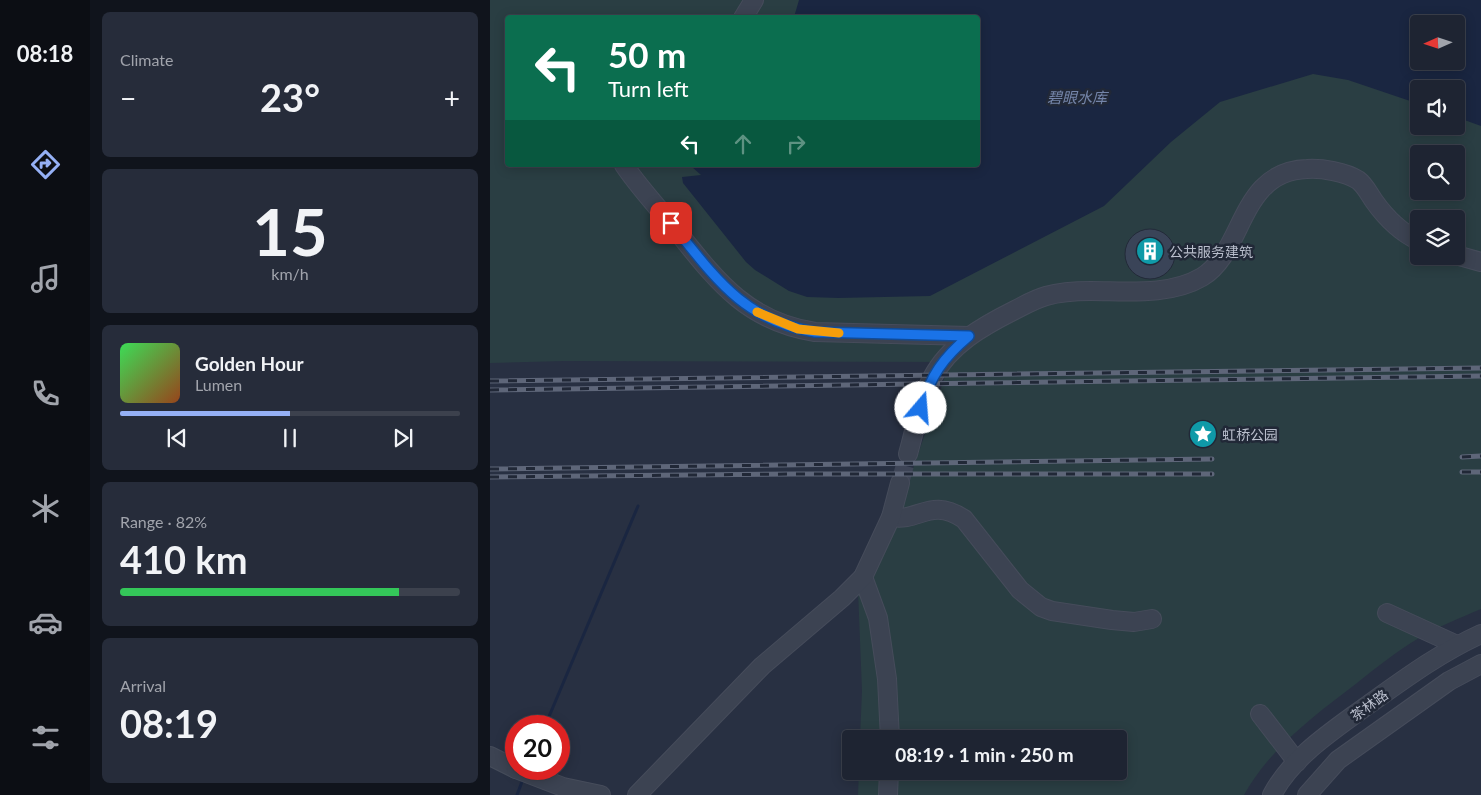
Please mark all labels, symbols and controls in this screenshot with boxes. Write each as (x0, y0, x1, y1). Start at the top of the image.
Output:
north arrow (1410, 15, 1465, 70)
map controls (1410, 15, 1465, 265)
text: 50 m (608, 33, 686, 75)
icon: left (525, 35, 590, 100)
text: 08:18 (17, 40, 73, 67)
text: Climate (120, 50, 173, 69)
text: 23° (260, 74, 320, 120)
text: Turn left (608, 75, 689, 102)
button: sound (1410, 80, 1465, 135)
text: − (120, 81, 136, 115)
text: + (444, 81, 460, 115)
water label: 碧眼水库 (1047, 88, 1110, 106)
icon: left (676, 130, 704, 158)
icon: ahead (729, 130, 757, 158)
icon: right (782, 130, 810, 158)
button: search (1410, 145, 1465, 200)
icon: directions (28, 147, 63, 182)
text: 15 (252, 192, 328, 270)
pin (650, 202, 692, 244)
icon: arrive (657, 209, 685, 237)
button: layers (1410, 210, 1465, 265)
building icon: 公共服务建筑 (1135, 236, 1165, 266)
place label: 公共服务建筑 (1169, 243, 1253, 260)
icon: music (28, 261, 63, 296)
text: km/h (271, 264, 309, 283)
text: Golden Hour (195, 352, 304, 375)
text: Lumen (195, 375, 242, 394)
icon: phone (28, 376, 63, 411)
position arrow (894, 381, 946, 433)
place icon: 虹桥公园 (1188, 419, 1218, 449)
icon: previous (163, 424, 191, 452)
icon: pause (276, 424, 304, 452)
icon: next (389, 424, 417, 452)
place label: 虹桥公园 (1222, 426, 1278, 443)
icon: climate (28, 491, 63, 526)
text: Range · 82% (120, 512, 207, 531)
text: 410 km (120, 536, 248, 582)
icon: car (28, 605, 63, 640)
text: Arrival (120, 676, 166, 695)
street label: 茶林路 (1347, 686, 1391, 724)
text: 08:19 (120, 700, 218, 746)
speed limit sign: 20 (505, 715, 570, 780)
icon: filters (28, 720, 63, 755)
text: 08:19 · 1 min · 250 m (895, 743, 1074, 766)

